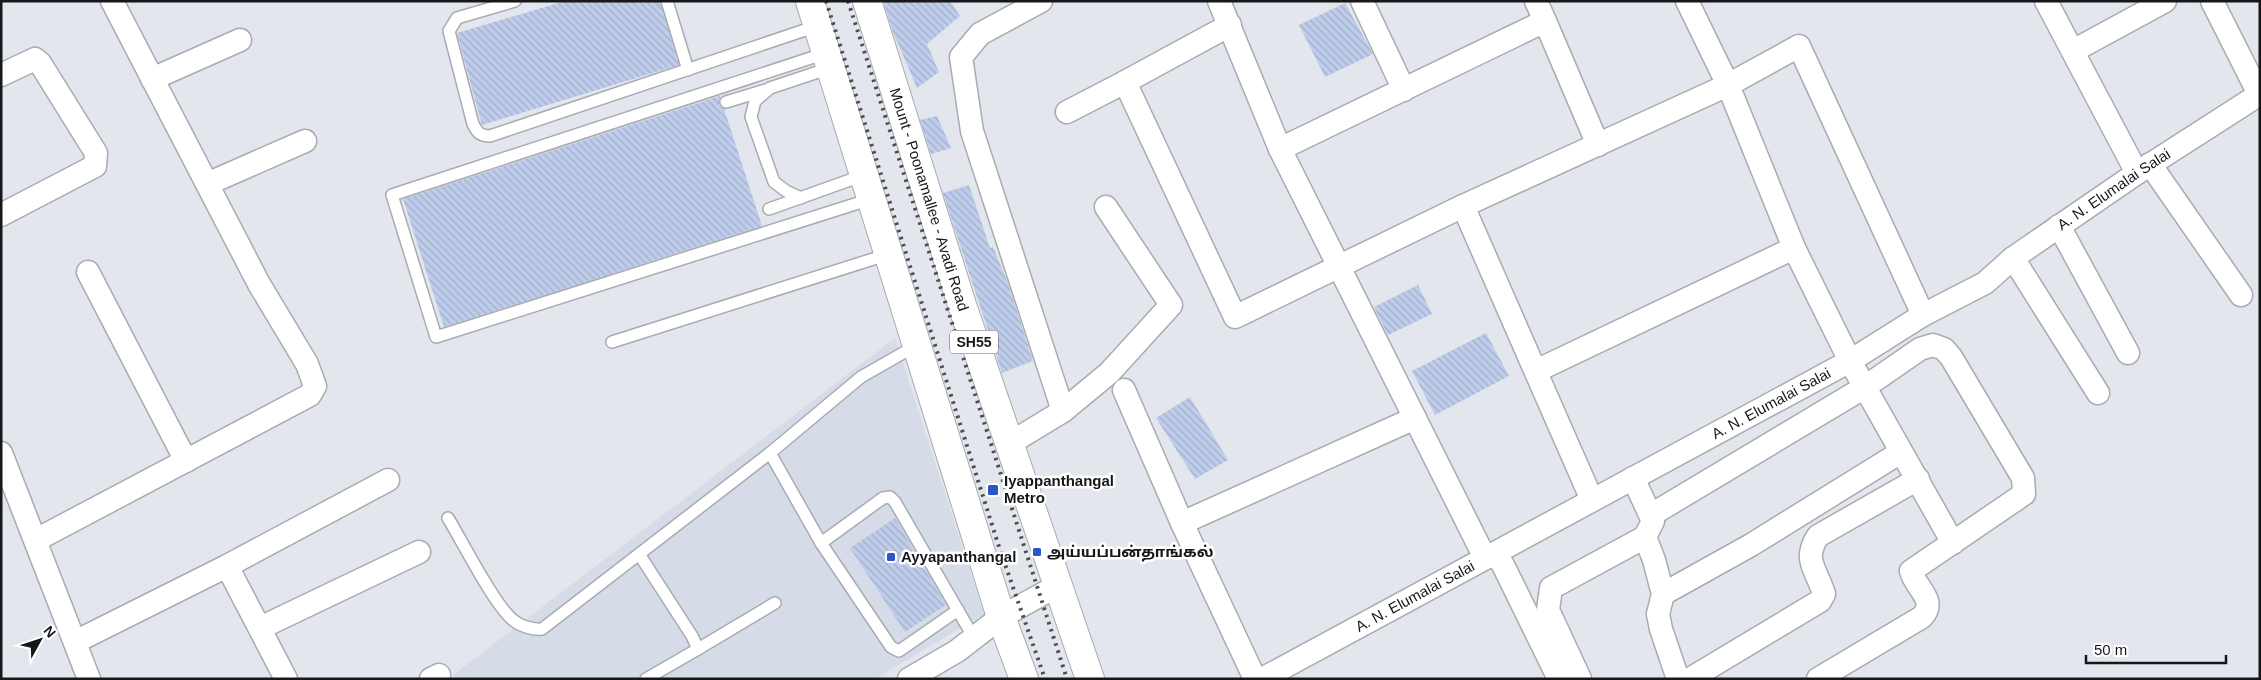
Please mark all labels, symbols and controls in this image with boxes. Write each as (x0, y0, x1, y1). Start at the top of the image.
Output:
street label: Mount - Poonamallee - Avadi Road (887, 86, 972, 313)
street label: A. N. Elumalai Salai (2054, 145, 2173, 233)
road number: SH55 (950, 331, 998, 354)
street label: A. N. Elumalai Salai (1709, 364, 1833, 442)
place label: Iyappanthangal Metro (1004, 472, 1114, 506)
marker: Iyappanthangal Metro (986, 483, 1000, 497)
place label: அய்யப்பன்தாங்கல் (1047, 543, 1213, 562)
marker: அய்யப்பன்தாங்கல் (1031, 546, 1043, 558)
place label: Ayyapanthangal (901, 548, 1016, 565)
marker: Ayyapanthangal (885, 551, 897, 563)
street label: A. N. Elumalai Salai (1352, 557, 1477, 635)
north arrow (15, 615, 65, 665)
text: N (41, 623, 59, 641)
scale bar (2086, 632, 2226, 664)
text: 50 m (2094, 641, 2127, 658)

